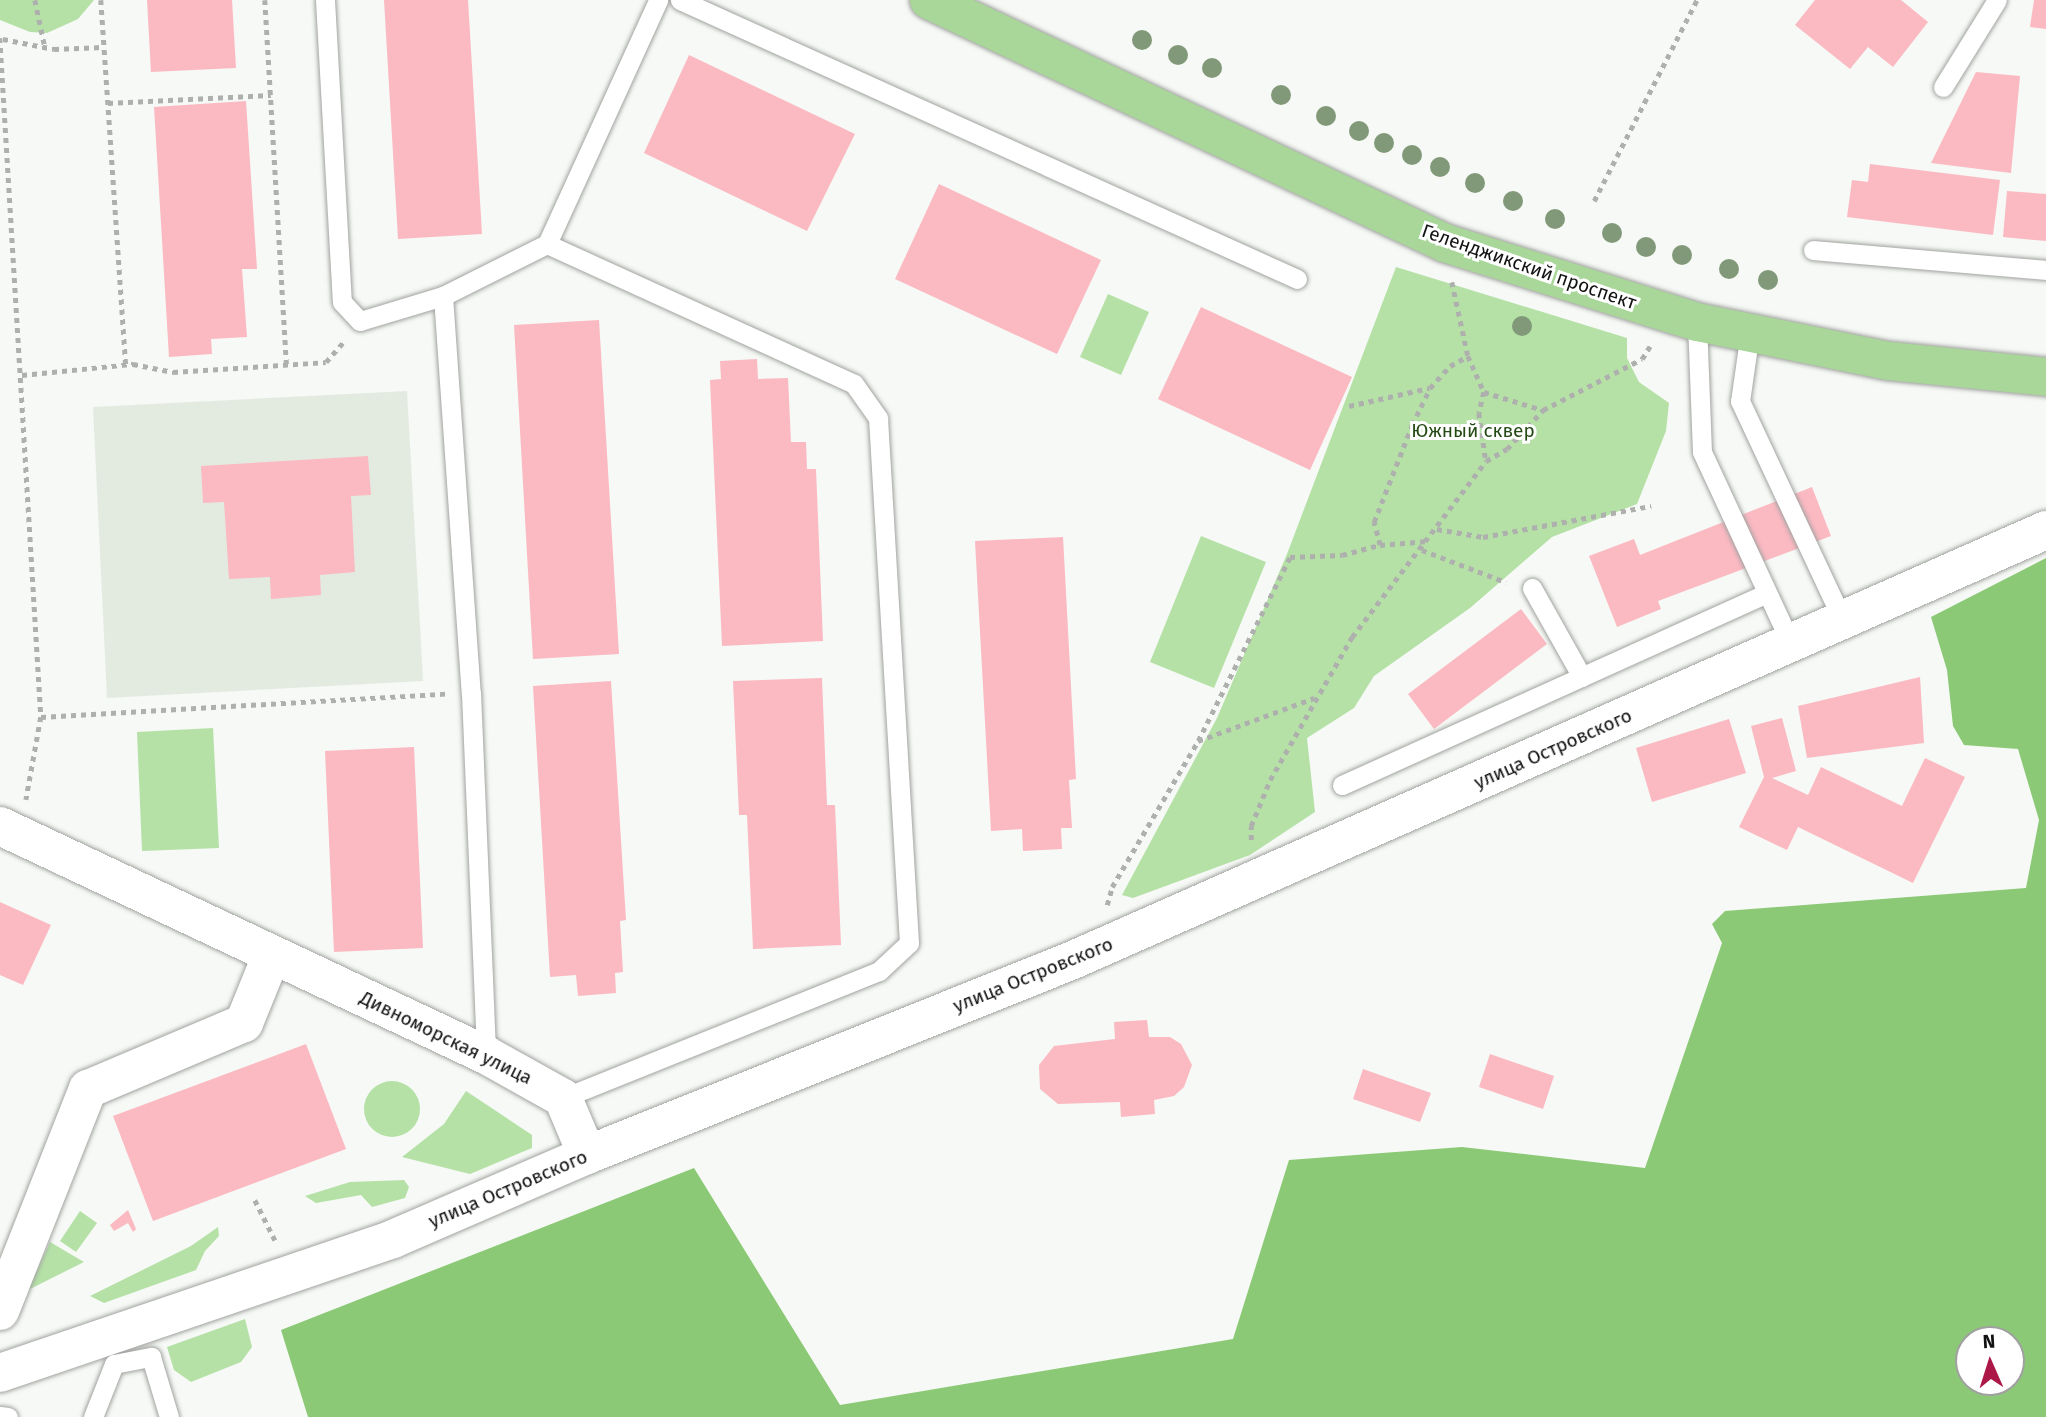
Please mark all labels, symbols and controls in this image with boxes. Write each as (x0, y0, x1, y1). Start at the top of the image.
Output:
street label: Геленджикский проспект (1419, 220, 1639, 314)
park label: Южный сквер (1411, 420, 1535, 442)
street label: улица Островского (1471, 704, 1635, 794)
street label: улица Островского (950, 933, 1116, 1017)
street label: Дивноморская улица (356, 986, 536, 1090)
street label: улица Островского (425, 1145, 591, 1233)
north arrow (1955, 1326, 2025, 1396)
text: N (1982, 1330, 1996, 1353)

